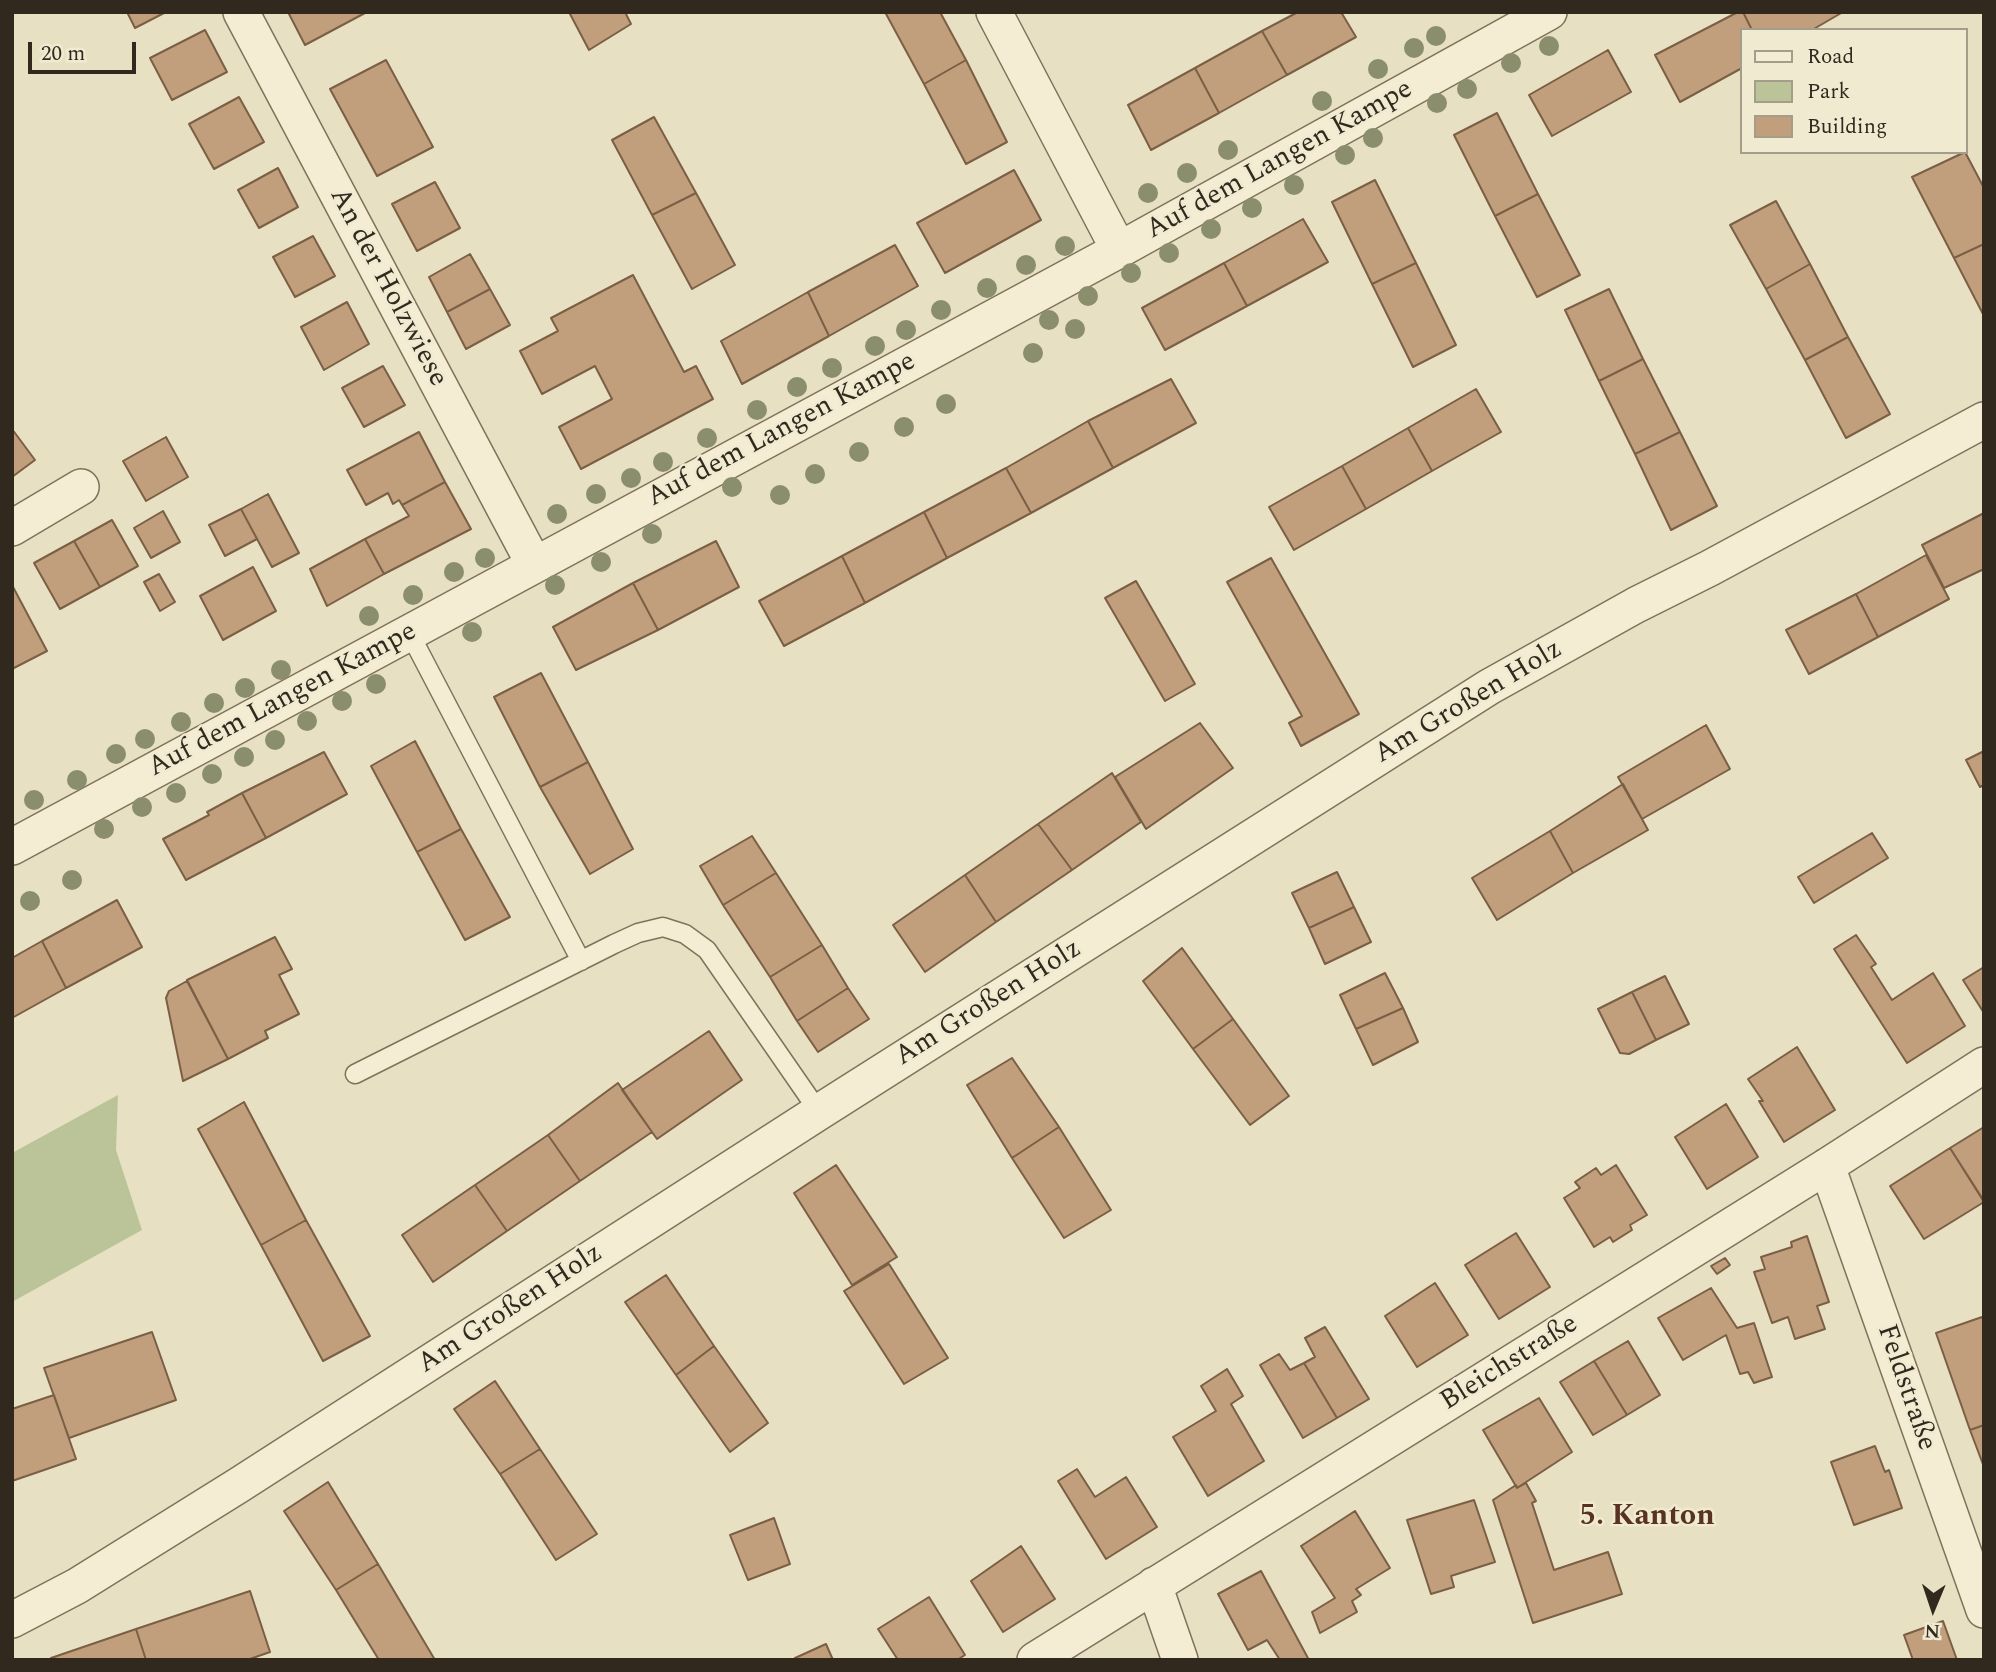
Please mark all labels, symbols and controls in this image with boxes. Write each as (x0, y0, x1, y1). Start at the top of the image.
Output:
scale bar (32, 28, 140, 72)
legend (1741, 28, 1968, 154)
text: 20 m (41, 38, 85, 70)
text: Road (1807, 41, 1854, 73)
street label: Auf dem Langen Kampe (1141, 74, 1419, 248)
text: Park (1807, 76, 1850, 108)
text: Building (1807, 111, 1887, 143)
street label: An der Holzwiese (320, 183, 454, 393)
street label: Auf dem Langen Kampe (642, 346, 922, 516)
street label: Auf dem Langen Kampe (143, 616, 423, 786)
street label: Am Großen Holz (1369, 634, 1569, 772)
street label: Am Großen Holz (890, 933, 1088, 1075)
street label: Am Großen Holz (412, 1238, 610, 1382)
street label: Bleichstraße (1435, 1308, 1585, 1420)
street label: Feldstraße (1868, 1320, 1942, 1456)
district label: 5. Kanton (1579, 1500, 1715, 1536)
north arrow (1898, 1574, 1968, 1644)
text: N (1924, 1616, 1941, 1645)

